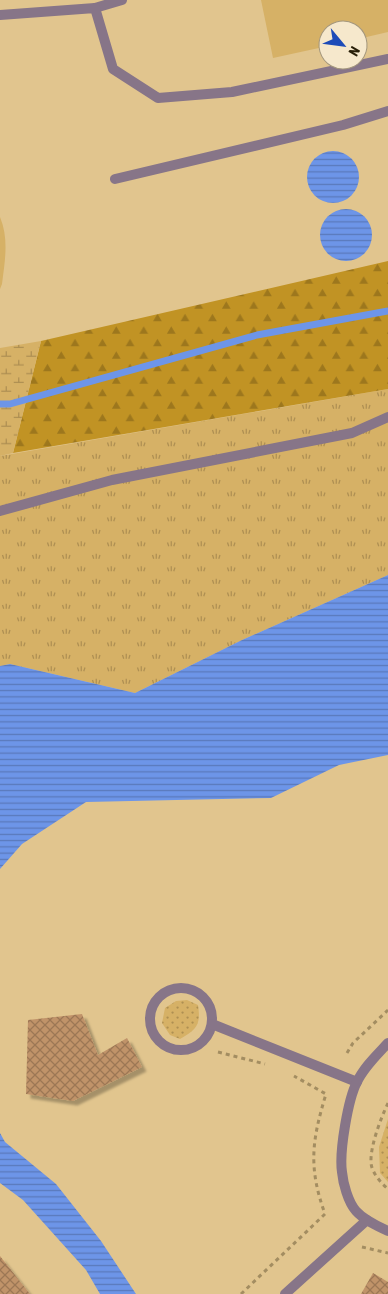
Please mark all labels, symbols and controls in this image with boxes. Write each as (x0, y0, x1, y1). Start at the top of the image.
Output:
north arrow (318, 20, 368, 70)
text: N (345, 44, 363, 59)

